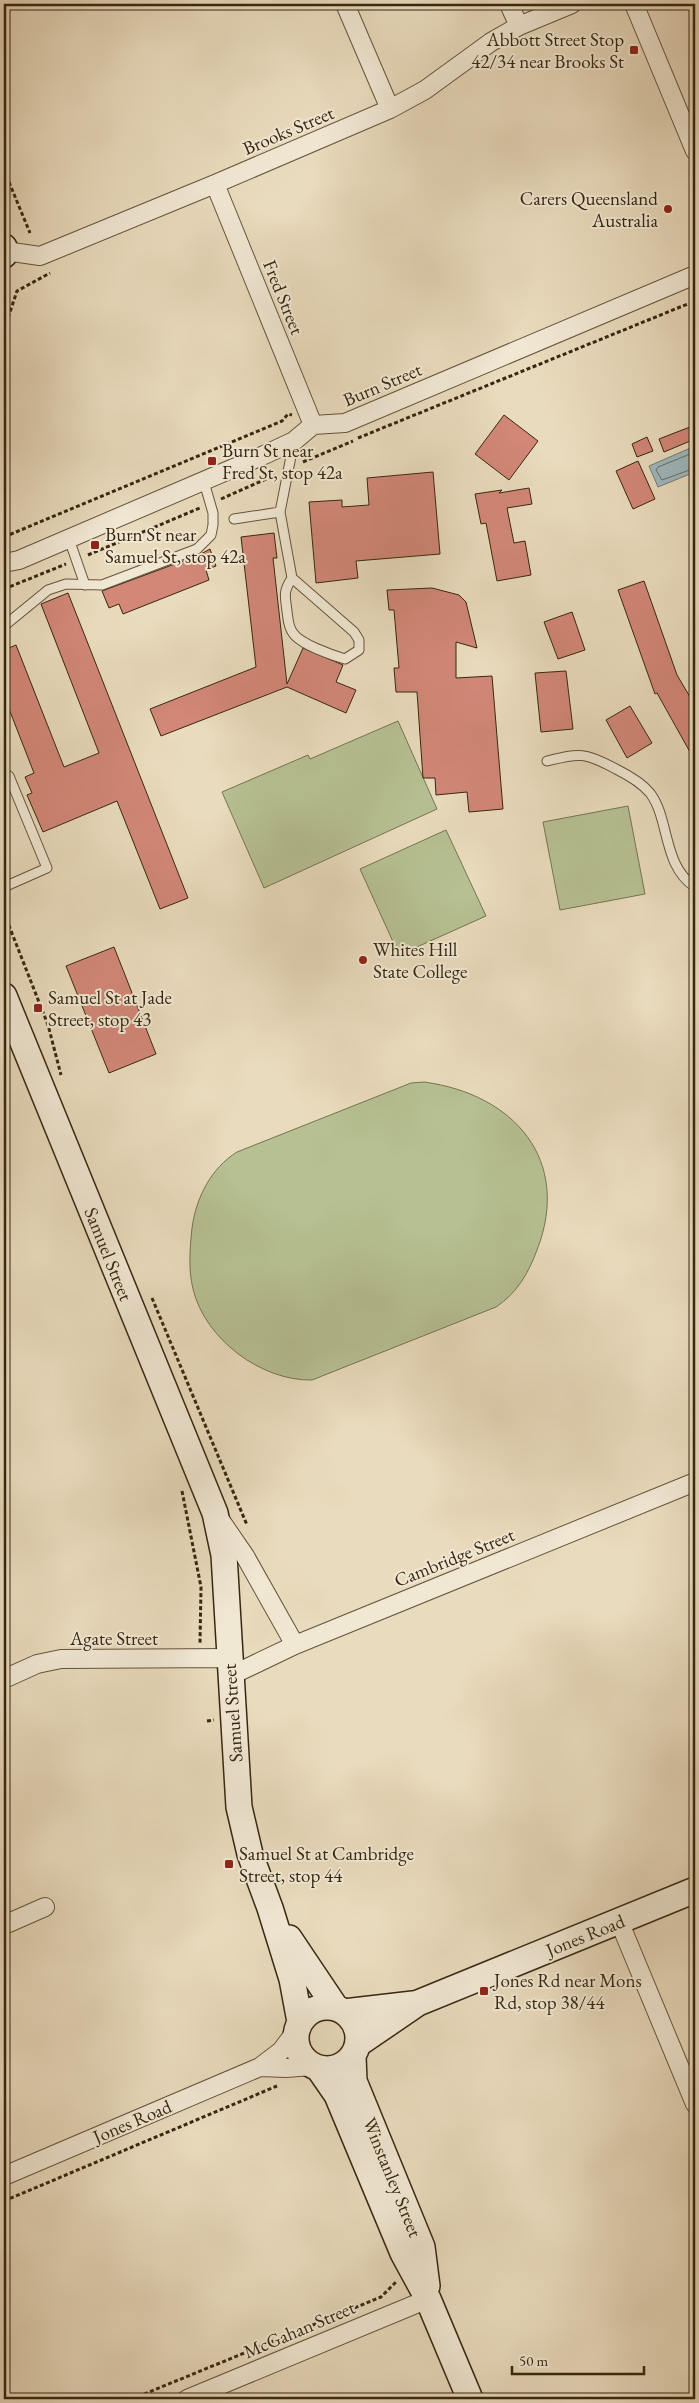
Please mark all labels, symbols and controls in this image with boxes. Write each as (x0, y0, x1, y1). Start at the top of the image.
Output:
place label: Abbott Street Stop 42/34 near Brooks St (471, 27, 624, 74)
marker: Abbott Street Stop 42/34 near Brooks St (628, 44, 640, 56)
street label: Brooks Street (239, 100, 338, 161)
place label: Carers Queensland Australia (520, 186, 658, 233)
marker: Carers Queensland Australia (662, 203, 674, 215)
street label: Fred Street (257, 256, 310, 338)
street label: Burn Street (339, 357, 425, 412)
place label: Burn St near Fred St, stop 42a (222, 438, 343, 485)
marker: Burn St near Fred St, stop 42a (206, 455, 218, 467)
place label: Burn St near Samuel St, stop 42a (105, 522, 246, 569)
marker: Burn St near Samuel St, stop 42a (89, 539, 101, 551)
place label: Whites Hill State College (373, 937, 467, 984)
marker: Whites Hill State College (357, 954, 369, 966)
place label: Samuel St at Jade Street, stop 43 (48, 985, 172, 1032)
marker: Samuel St at Jade Street, stop 43 (32, 1002, 44, 1014)
street label: Samuel Street (78, 1204, 139, 1305)
street label: Cambridge Street (390, 1522, 518, 1593)
street label: Agate Street (69, 1626, 158, 1651)
street label: Samuel Street (217, 1663, 248, 1763)
place label: Samuel St at Cambridge Street, stop 44 (239, 1841, 414, 1888)
marker: Samuel St at Cambridge Street, stop 44 (223, 1858, 235, 1870)
street label: Jones Road (540, 1908, 629, 1963)
place label: Jones Rd near Mons Rd, stop 38/44 (492, 1968, 642, 2015)
marker: Jones Rd near Mons Rd, stop 38/44 (478, 1985, 490, 1997)
street label: Jones Road (87, 2094, 176, 2150)
street label: Winstanley Street (357, 2114, 428, 2241)
street label: McGahan Street (240, 2295, 359, 2364)
scale bar (512, 2343, 644, 2375)
text: 50 m (519, 2351, 548, 2370)

